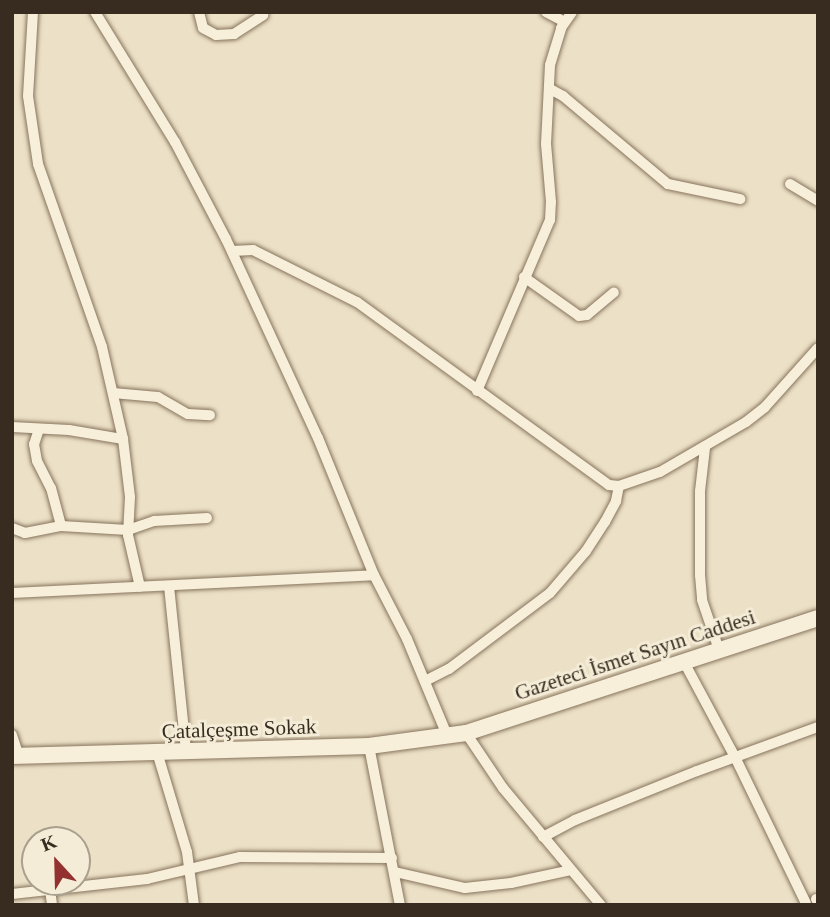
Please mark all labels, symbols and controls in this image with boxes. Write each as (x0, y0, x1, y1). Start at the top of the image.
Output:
street label: Gazeteci İsmet Sayın Caddesi (512, 604, 758, 706)
street label: Çatalçeşme Sokak (161, 714, 317, 744)
north arrow (21, 826, 91, 896)
text: K (38, 830, 59, 855)

